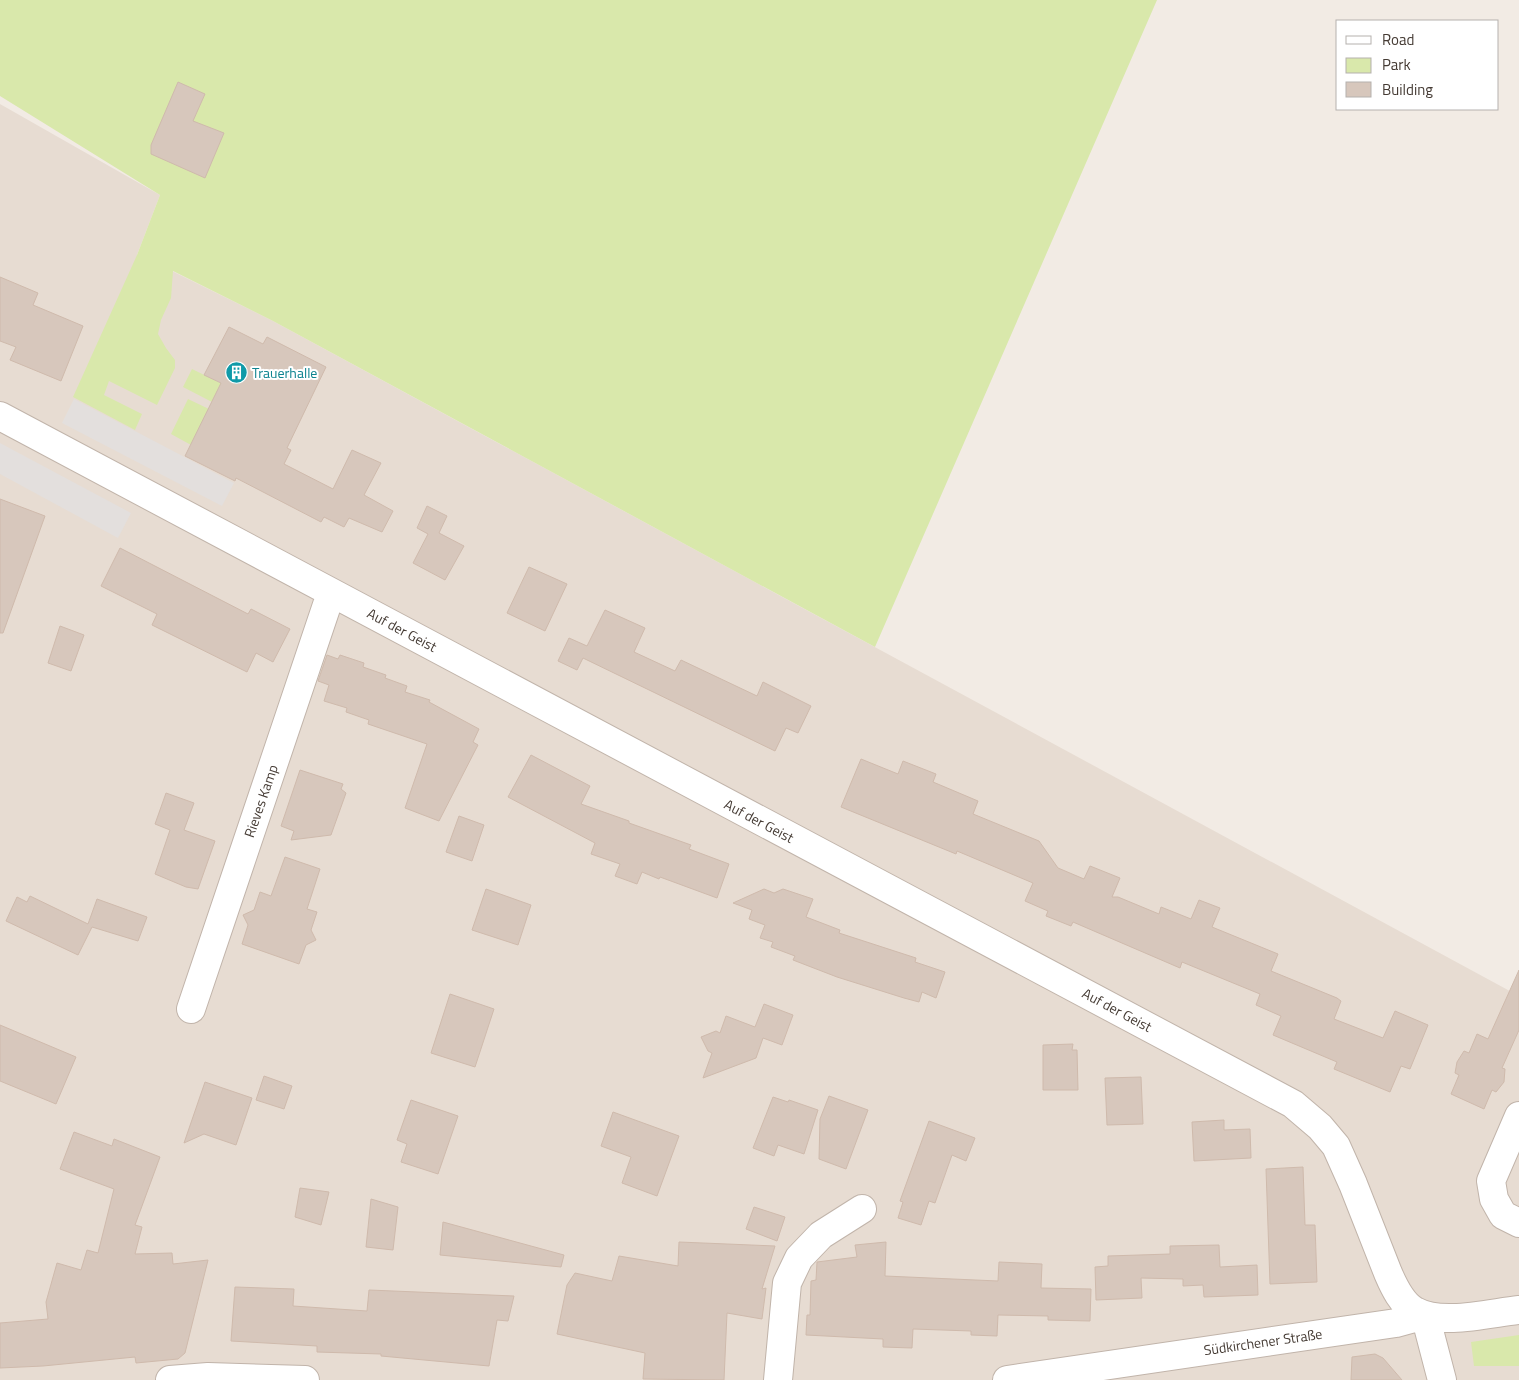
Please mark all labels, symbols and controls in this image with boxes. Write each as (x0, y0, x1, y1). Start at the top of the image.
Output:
legend (1336, 20, 1499, 110)
text: Road (1382, 28, 1414, 51)
text: Park (1382, 53, 1411, 76)
text: Building (1382, 78, 1433, 101)
building icon: Trauerhalle (224, 361, 248, 385)
place label: Trauerhalle (252, 362, 317, 383)
street label: Auf der Geist (364, 602, 441, 657)
street label: Rieves Kamp (238, 761, 283, 840)
street label: Auf der Geist (721, 793, 798, 848)
street label: Auf der Geist (1079, 982, 1156, 1037)
street label: Südkirchener Straße (1202, 1323, 1324, 1360)

